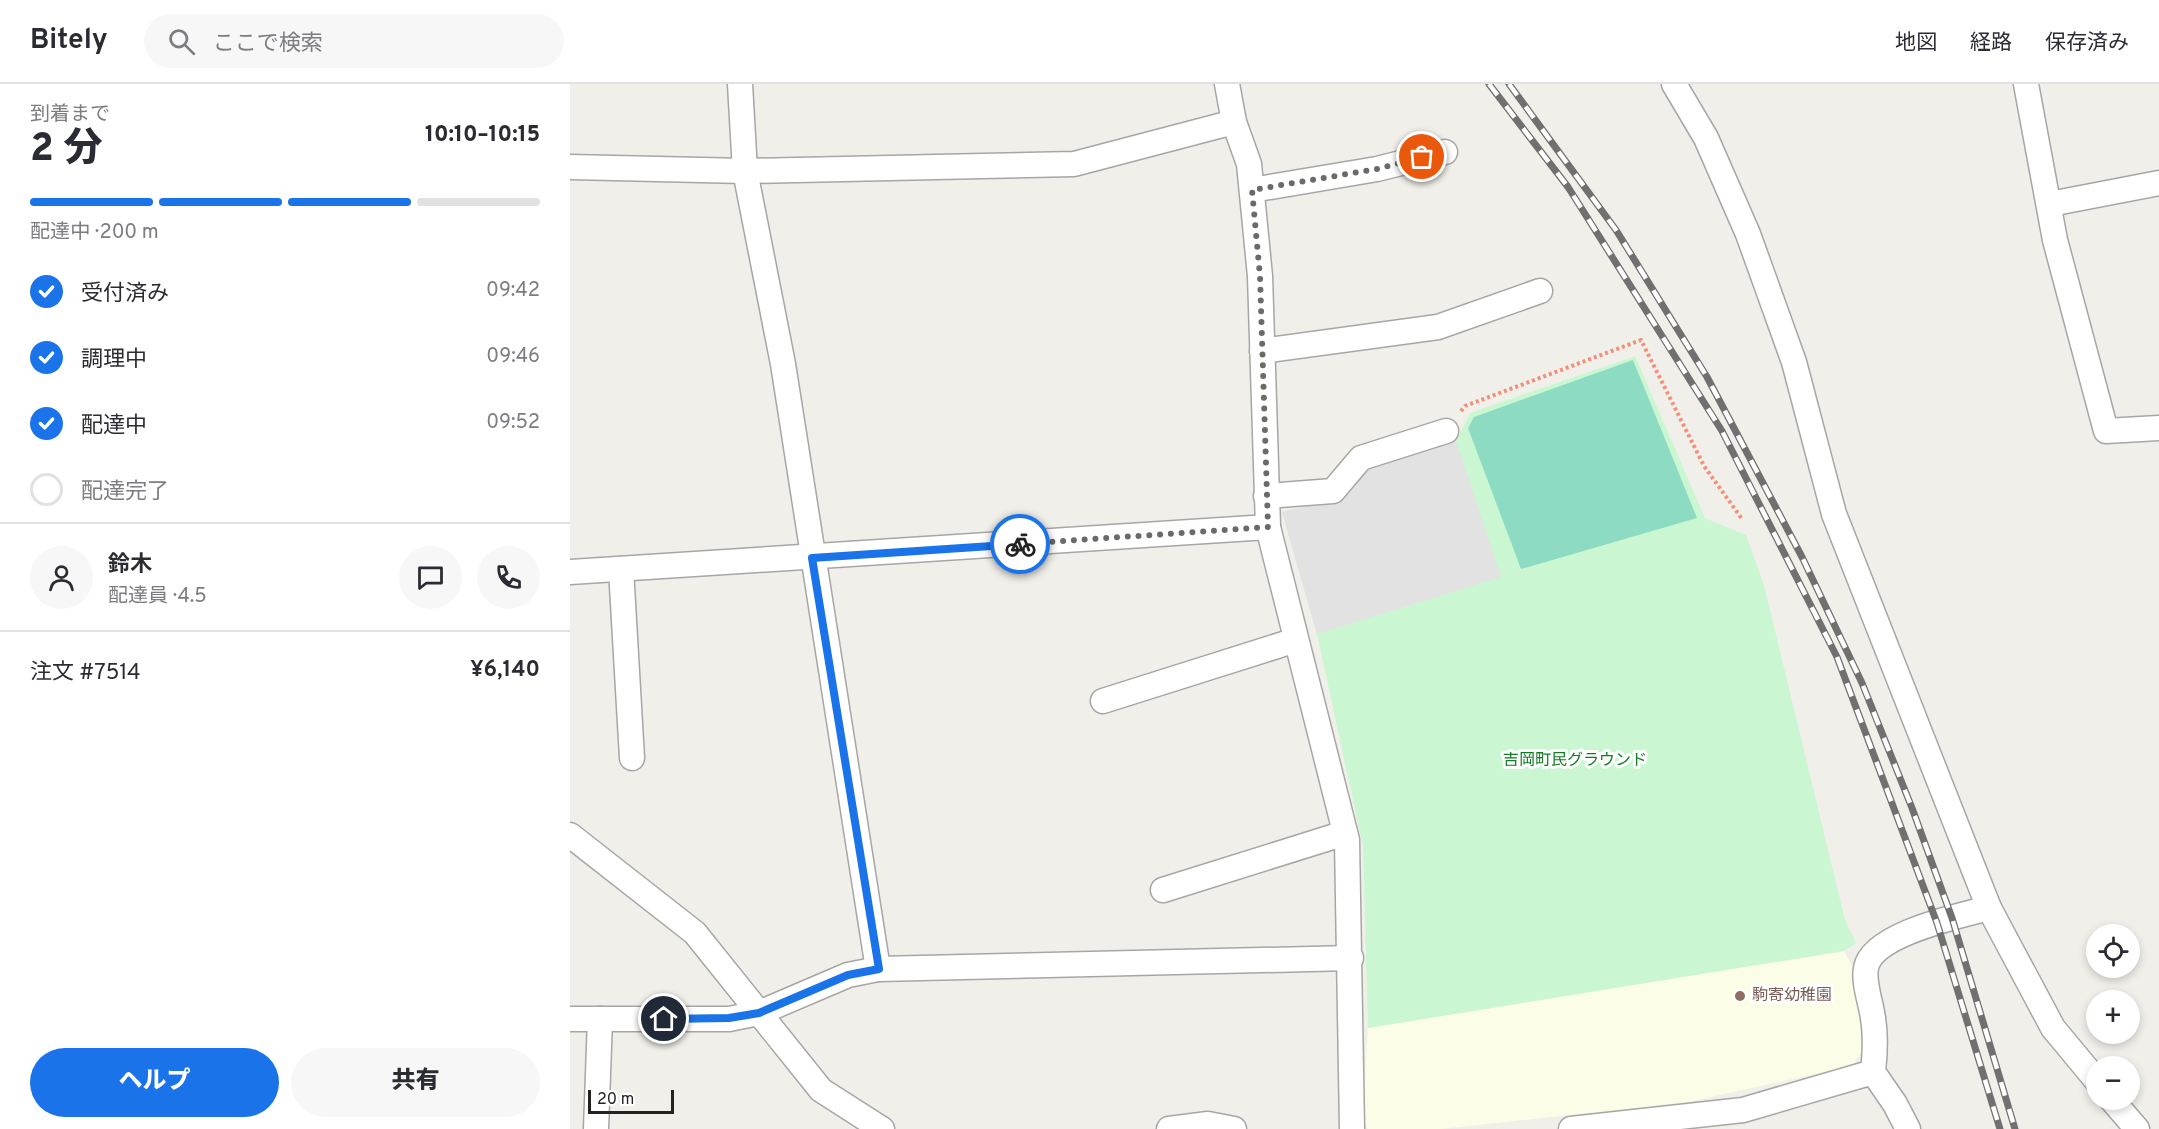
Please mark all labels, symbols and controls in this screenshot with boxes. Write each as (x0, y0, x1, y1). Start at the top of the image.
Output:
search box (144, 14, 564, 68)
text: Bitely (30, 23, 108, 59)
icon: search (165, 25, 198, 58)
text: 地図 (1895, 30, 1937, 57)
text: 経路 (1970, 30, 2012, 57)
text: 保存済み (2045, 30, 2129, 57)
text: ここで検索 (213, 31, 323, 58)
text: 到着まで (30, 102, 110, 128)
text: 10:10–10:15 (425, 122, 540, 149)
text: 2 分 (30, 126, 103, 175)
pin (1396, 131, 1447, 182)
icon: bag (1405, 140, 1438, 173)
text: 配達中 · 200 m (30, 220, 159, 246)
icon: check (30, 275, 63, 308)
text: 09:42 (486, 278, 540, 304)
text: 受付済み (81, 281, 169, 308)
icon: check (30, 341, 63, 374)
text: 09:46 (486, 344, 540, 370)
text: 調理中 (81, 347, 147, 374)
icon: check (30, 407, 63, 440)
text: 09:52 (486, 410, 540, 436)
text: 配達中 (81, 413, 147, 440)
text: 配達完了 (81, 479, 169, 506)
courier (990, 514, 1050, 574)
icon: bike (1004, 528, 1037, 561)
button: person (30, 546, 93, 609)
button: chat (399, 546, 462, 609)
button: phone (477, 546, 540, 609)
text: 鈴木 (108, 552, 152, 579)
text: 配達員 · 4.5 (108, 584, 207, 610)
text: ¥6,140 (470, 657, 540, 684)
text: 注文 #7514 (30, 660, 141, 687)
park label: 吉岡町民グラウンド (1503, 751, 1647, 771)
map controls (2086, 924, 2140, 1110)
button: locate (2086, 924, 2140, 978)
place label: 駒寄幼稚園 (1752, 986, 1832, 1006)
marker: 駒寄幼稚園 (1733, 989, 1747, 1003)
button: + (2086, 990, 2140, 1044)
pin (638, 993, 689, 1044)
icon: home (647, 1002, 680, 1035)
button: ヘルプ (30, 1048, 279, 1117)
button: 共有 (291, 1048, 540, 1117)
button: − (2086, 1056, 2140, 1110)
scale bar (588, 1087, 674, 1114)
text: 20 m (597, 1090, 634, 1110)

